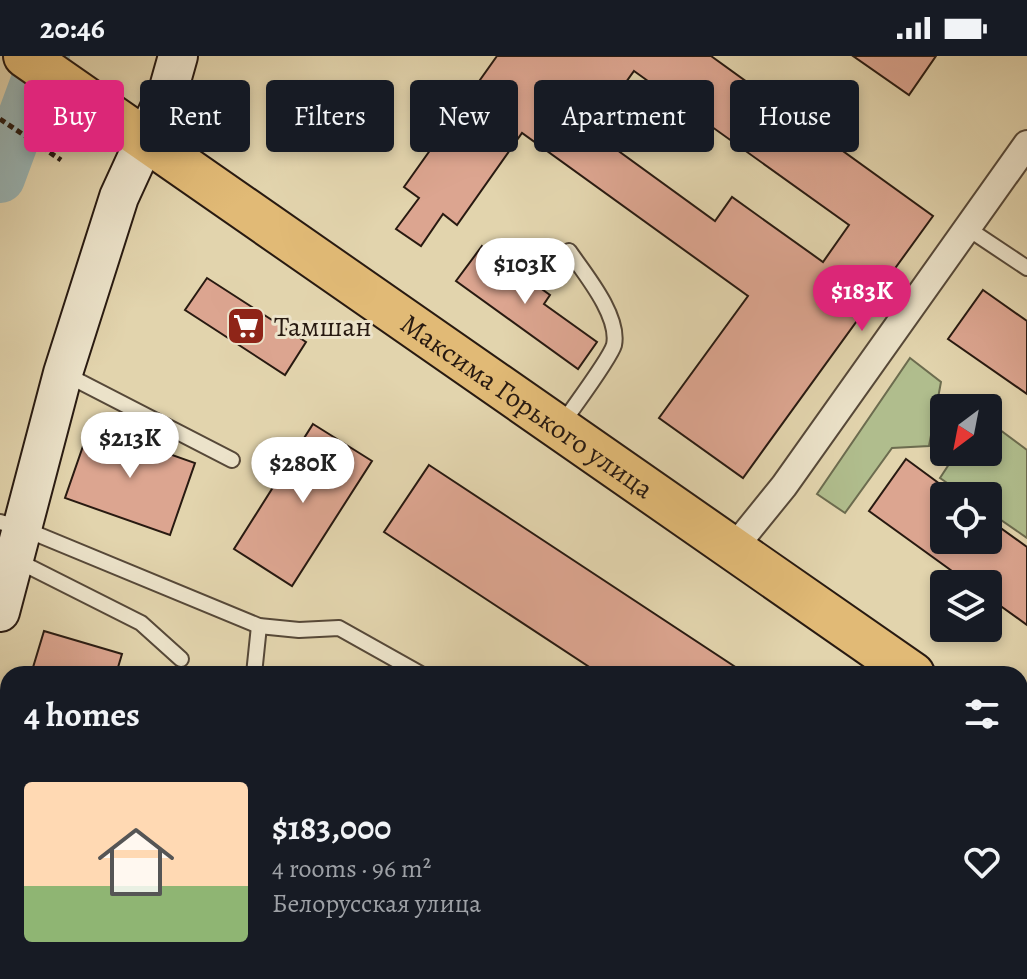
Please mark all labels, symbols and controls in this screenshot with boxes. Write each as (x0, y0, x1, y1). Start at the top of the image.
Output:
text: 20:46 (40, 8, 105, 48)
chip: Buy (24, 80, 124, 152)
chip: Rent (140, 80, 250, 152)
chip: Filters (266, 80, 394, 152)
chip: New (410, 80, 518, 152)
chip: Apartment (534, 80, 714, 152)
chip: House (730, 80, 859, 152)
pin: $103K (469, 238, 581, 306)
text: $103K (494, 246, 556, 281)
pin: $183K (806, 265, 918, 333)
text: $183K (831, 273, 893, 308)
supermarket icon: Тамшан (225, 305, 267, 347)
street label: Максима Горького улица (393, 305, 661, 508)
place label: Тамшан (274, 308, 372, 346)
north arrow (930, 394, 1002, 466)
map controls (930, 394, 1002, 642)
pin: $213K (74, 412, 186, 480)
text: $213K (99, 420, 161, 455)
pin: $280K (247, 437, 359, 505)
text: $280K (269, 445, 337, 480)
button: locate (930, 482, 1002, 554)
button: layers (930, 570, 1002, 642)
text: 4 homes (24, 691, 140, 738)
icon: filters (960, 692, 1004, 736)
text: $183,000 (272, 804, 391, 851)
icon: home (88, 814, 184, 910)
icon: heart (960, 840, 1004, 884)
text: 4 rooms · 96 m² (272, 851, 431, 886)
text: Белорусская улица (272, 886, 481, 921)

